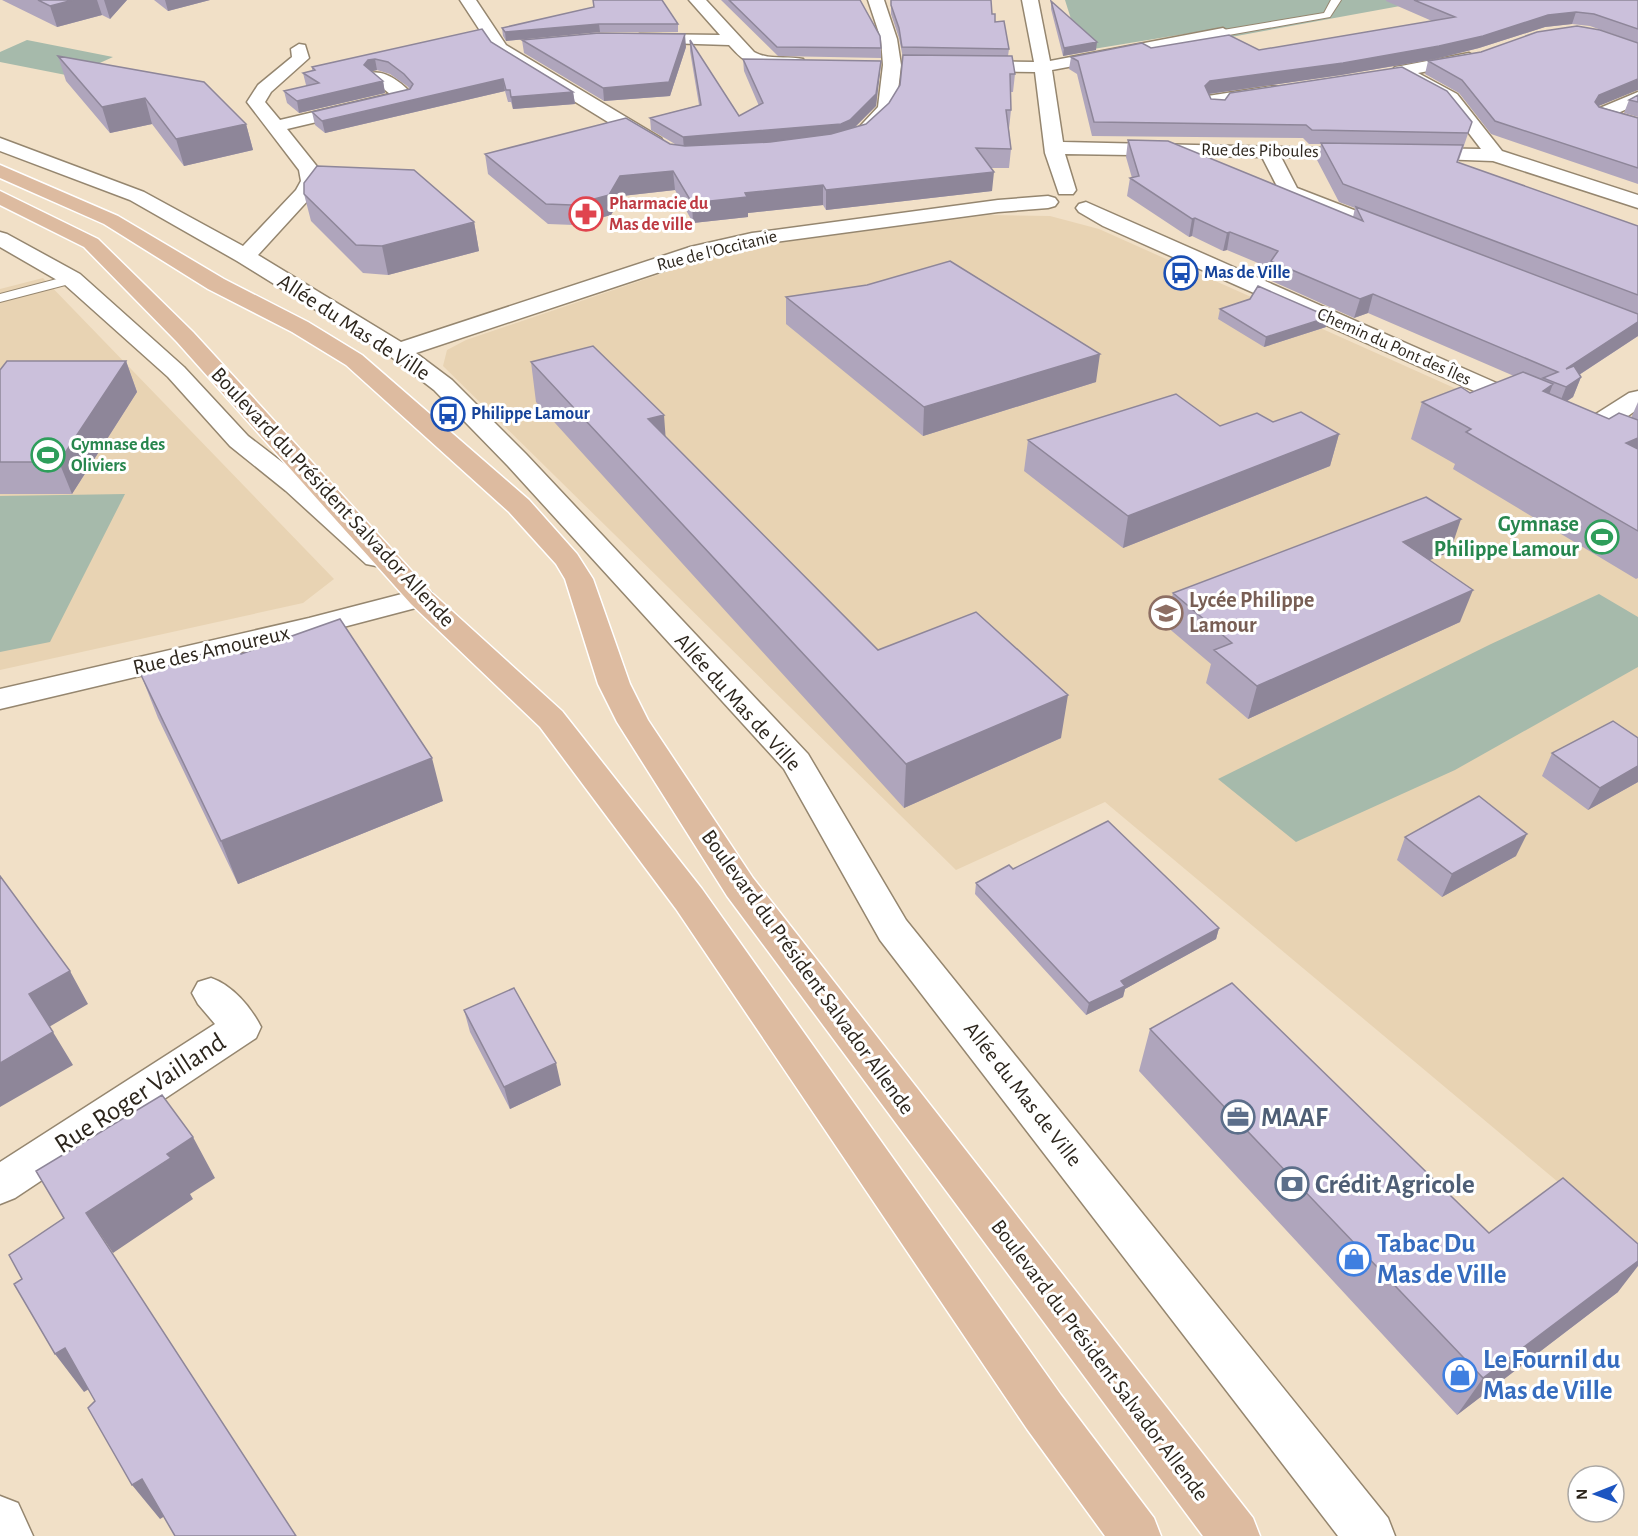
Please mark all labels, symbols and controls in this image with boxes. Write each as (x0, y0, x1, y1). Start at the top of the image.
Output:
street label: Rue des Piboules (1201, 141, 1319, 161)
place label: Pharmacie du Mas de ville (609, 195, 709, 234)
pharmacy icon: Pharmacie du Mas de ville (568, 196, 604, 232)
street label: Rue de l'Occitanie (655, 227, 779, 275)
bus stop icon: Mas de Ville (1163, 255, 1199, 291)
place label: Mas de Ville (1204, 264, 1290, 282)
street label: Allée du Mas de Ville (274, 270, 434, 384)
street label: Chemin du Pont des Îles (1314, 302, 1475, 389)
street label: Boulevard du Président Salvador Allende (207, 363, 459, 631)
bus stop icon: Philippe Lamour (430, 396, 466, 432)
place label: Philippe Lamour (471, 405, 591, 423)
place label: Gymnase des Oliviers (71, 436, 165, 475)
sports icon: Gymnase des Oliviers (30, 437, 66, 473)
place label: Gymnase Philippe Lamour (1434, 513, 1579, 560)
sports icon: Gymnase Philippe Lamour (1584, 519, 1620, 555)
place label: Lycée Philippe Lamour (1189, 589, 1314, 636)
school or university icon: Lycée Philippe Lamour (1148, 595, 1184, 631)
street label: Rue des Amoureux (131, 621, 292, 679)
street label: Allée du Mas de Ville (671, 629, 805, 775)
street label: Boulevard du Président Salvador Allende (697, 826, 919, 1118)
street label: Allée du Mas de Ville (960, 1018, 1086, 1170)
street label: Rue Roger Vailland (50, 1028, 230, 1158)
office icon: MAAF (1220, 1099, 1256, 1135)
place label: MAAF (1261, 1104, 1328, 1131)
bank icon: Crédit Agricole (1274, 1166, 1310, 1202)
place label: Crédit Agricole (1315, 1171, 1475, 1198)
street label: Boulevard du Président Salvador Allende (987, 1215, 1213, 1505)
place label: Tabac Du Mas de Ville (1377, 1230, 1507, 1288)
shop icon: Tabac Du Mas de Ville (1336, 1241, 1372, 1277)
place label: Le Fournil du Mas de Ville (1483, 1346, 1620, 1404)
shop icon: Le Fournil du Mas de Ville (1442, 1357, 1478, 1393)
north arrow (1566, 1464, 1626, 1524)
text: N (1574, 1489, 1590, 1500)

